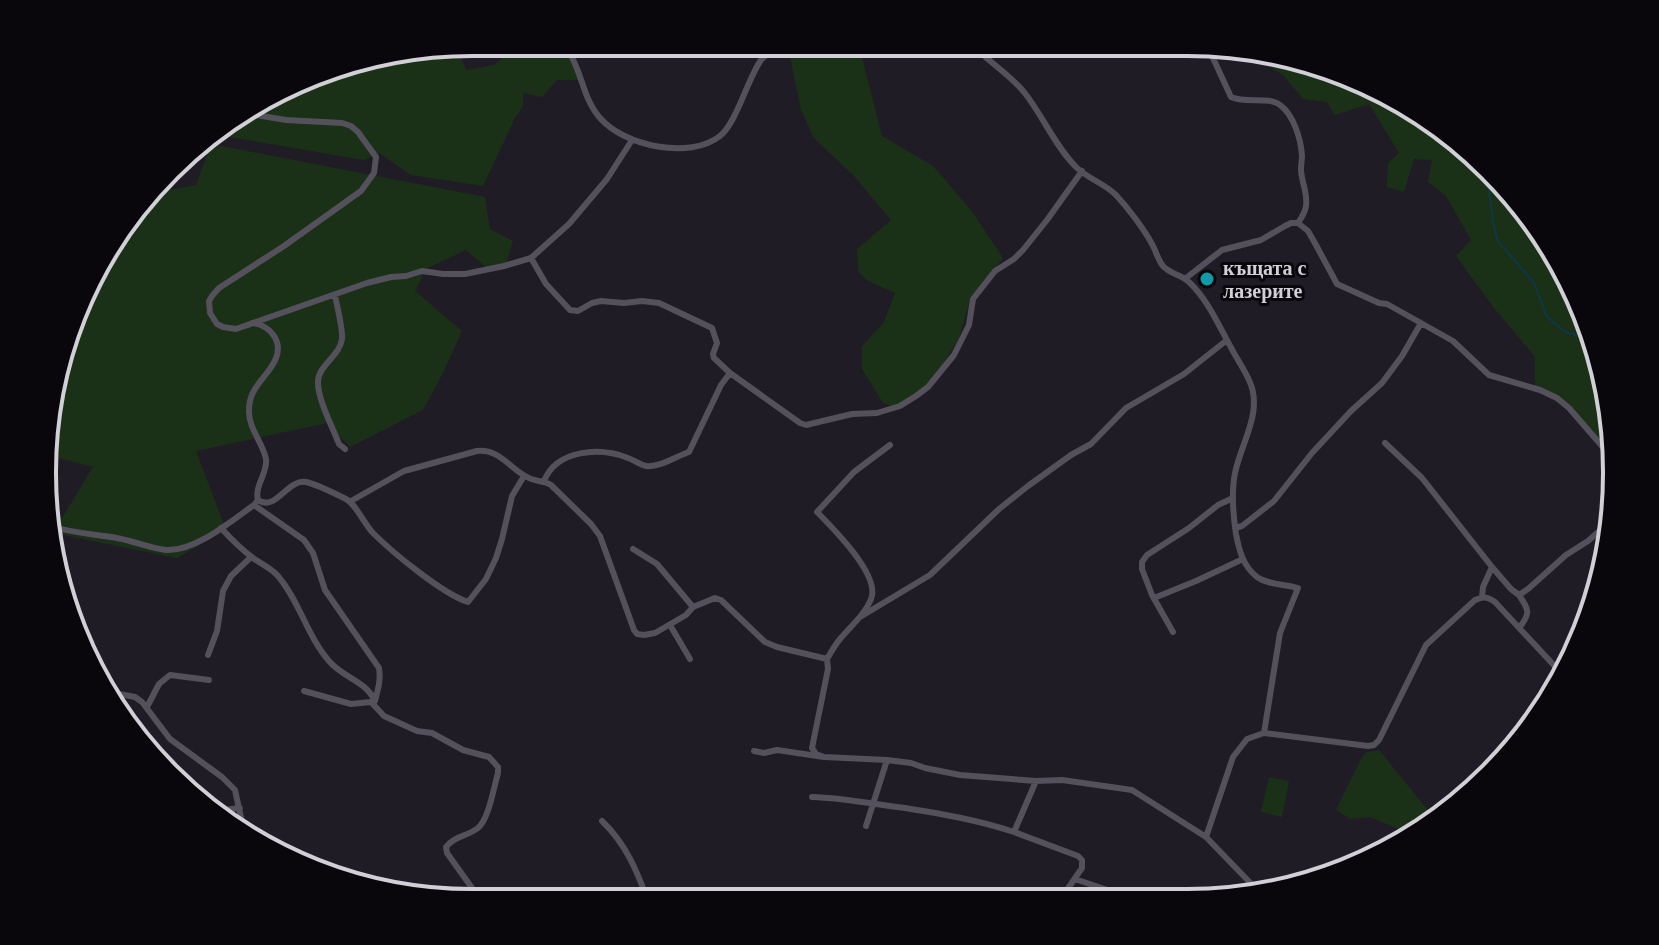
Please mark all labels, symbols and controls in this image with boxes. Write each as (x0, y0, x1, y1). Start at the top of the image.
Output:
place label: къщата с лазерите (1223, 257, 1307, 303)
marker: къщата с лазерите (1198, 270, 1216, 288)

